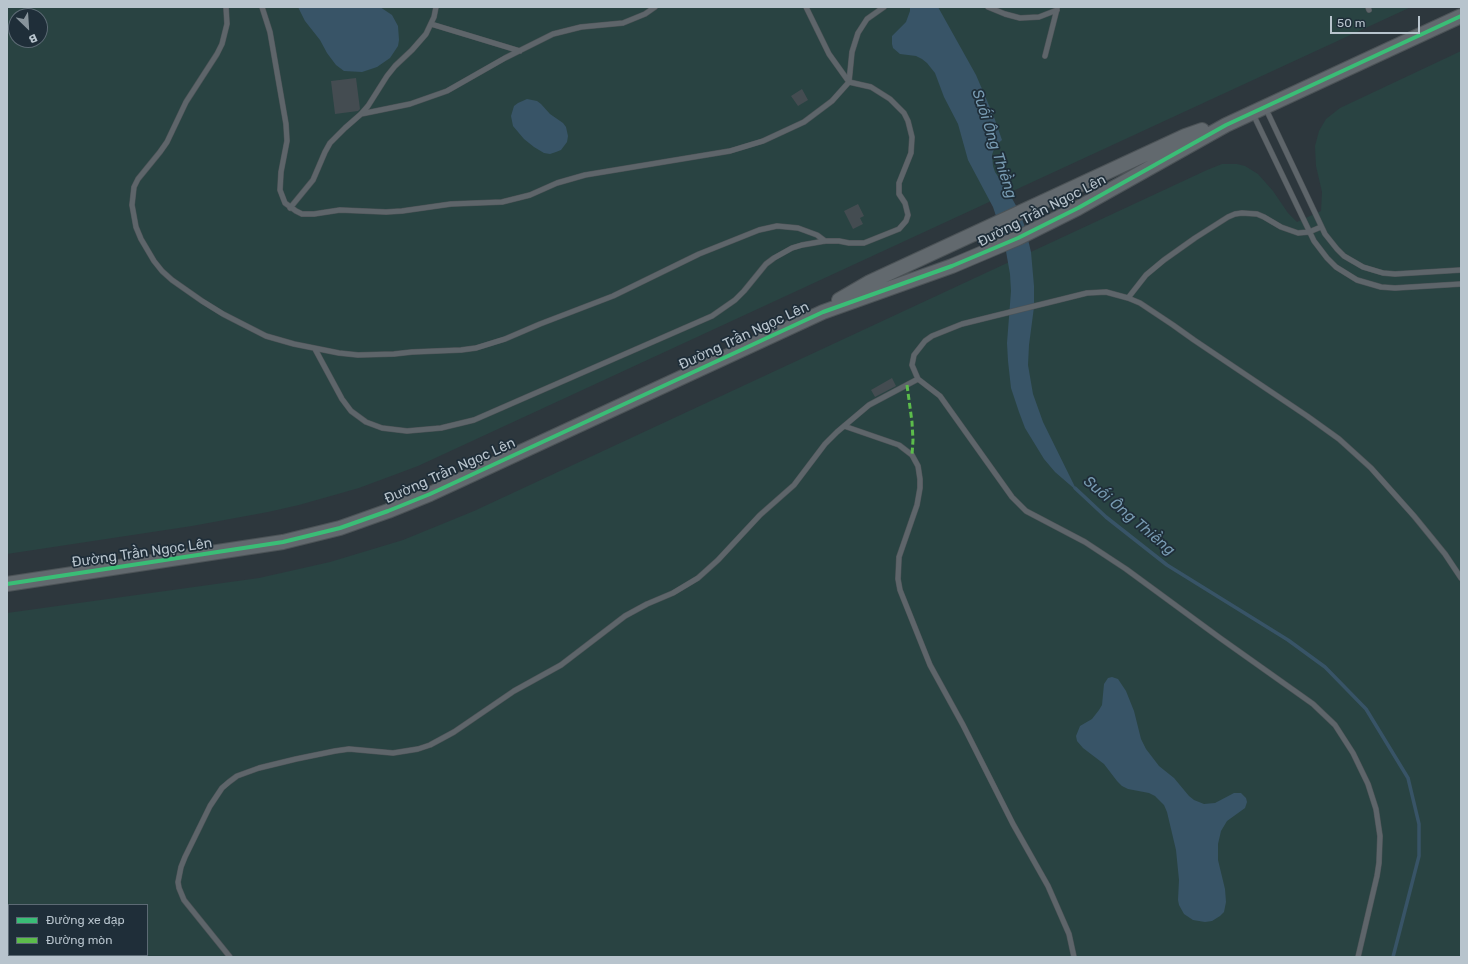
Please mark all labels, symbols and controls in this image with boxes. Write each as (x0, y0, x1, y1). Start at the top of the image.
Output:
north arrow (8, 8, 48, 48)
scale bar (1332, 8, 1422, 34)
text: 50 m (1337, 16, 1365, 30)
text: B (27, 31, 39, 46)
water label: Suối Ông Thiềng (968, 87, 1020, 201)
street label: Đường Trần Ngọc Lên (975, 171, 1109, 251)
street label: Đường Trần Ngọc Lên (676, 298, 812, 374)
street label: Đường Trần Ngọc Lên (382, 435, 518, 507)
water label: Suối Ông Thiềng (1080, 473, 1178, 559)
street label: Đường Trần Ngọc Lên (71, 535, 213, 571)
legend (8, 904, 148, 956)
text: Đường xe đạp (46, 913, 125, 927)
text: Đường mòn (46, 933, 112, 947)

